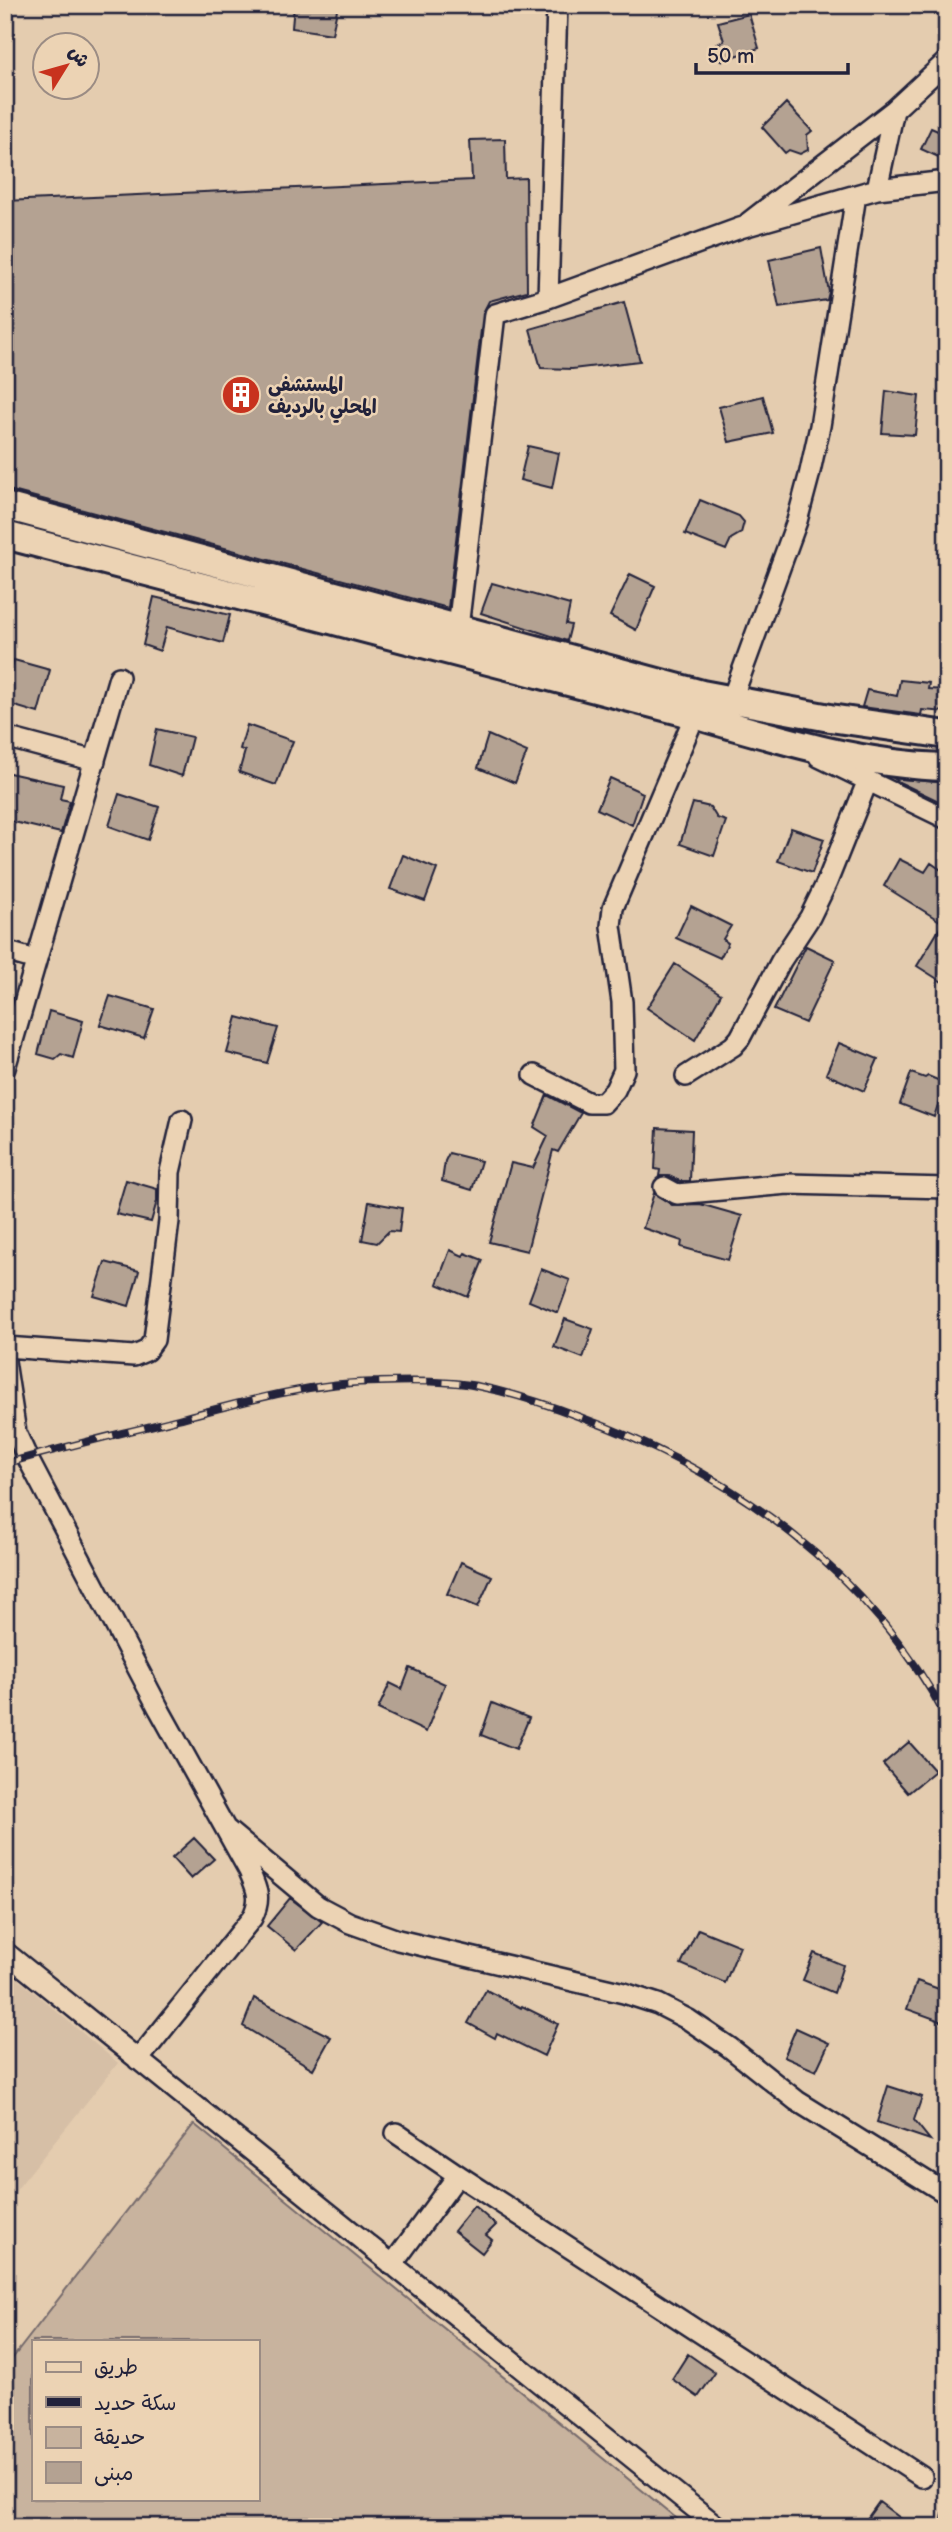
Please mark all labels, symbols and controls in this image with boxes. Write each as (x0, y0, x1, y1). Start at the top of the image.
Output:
north arrow (32, 32, 102, 102)
scale bar (696, 32, 849, 76)
text: ش (63, 41, 94, 72)
text: 50 m (707, 44, 754, 69)
building icon: المستشفى المحلي بالرديف (220, 374, 262, 416)
place label: المستشفى المحلي بالرديف (268, 374, 377, 423)
legend (32, 2340, 259, 2500)
text: طريق (94, 2355, 138, 2380)
text: سكة حديد (94, 2391, 177, 2416)
text: حديقة (94, 2425, 145, 2450)
text: مبنى (94, 2461, 133, 2487)

